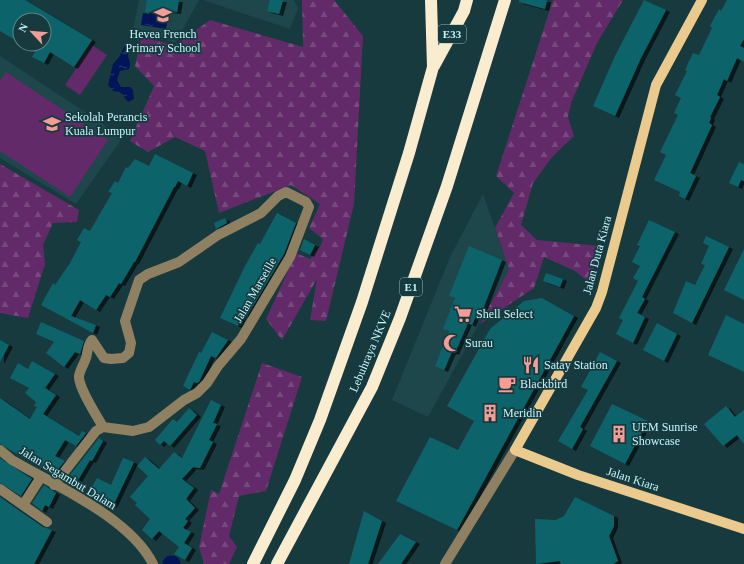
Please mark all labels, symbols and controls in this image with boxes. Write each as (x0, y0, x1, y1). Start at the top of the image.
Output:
school or university icon: Hevea French Primary School (153, 5, 173, 25)
north arrow (12, 12, 52, 52)
text: N (16, 21, 30, 34)
road number: E33 (438, 25, 466, 43)
place label: Hevea French Primary School (126, 27, 201, 55)
place label: Sekolah Perancis Kuala Lumpur (65, 110, 148, 138)
school or university icon: Sekolah Perancis Kuala Lumpur (42, 114, 62, 134)
street label: Jalan Duta Kiara (580, 214, 614, 296)
street label: Jalan Marseille (231, 255, 279, 325)
road number: E1 (400, 278, 422, 296)
supermarket icon: Shell Select (453, 304, 473, 324)
place label: Shell Select (476, 307, 534, 321)
street label: Lebuhraya NKVE (346, 308, 394, 394)
mosque icon: Surau (442, 333, 462, 353)
place label: Surau (465, 336, 493, 350)
restaurant icon: Satay Station (521, 355, 541, 375)
place label: Satay Station (544, 358, 608, 372)
cafe icon: Blackbird (497, 374, 517, 394)
place label: Blackbird (520, 377, 567, 391)
building icon: Meridin (480, 403, 500, 423)
place label: Meridin (503, 406, 542, 420)
place label: UEM Sunrise Showcase (632, 420, 698, 448)
building icon: UEM Sunrise Showcase (609, 424, 629, 444)
street label: Jalan Segambut Dalam (17, 444, 120, 513)
street label: Jalan Kiara (605, 464, 662, 494)

